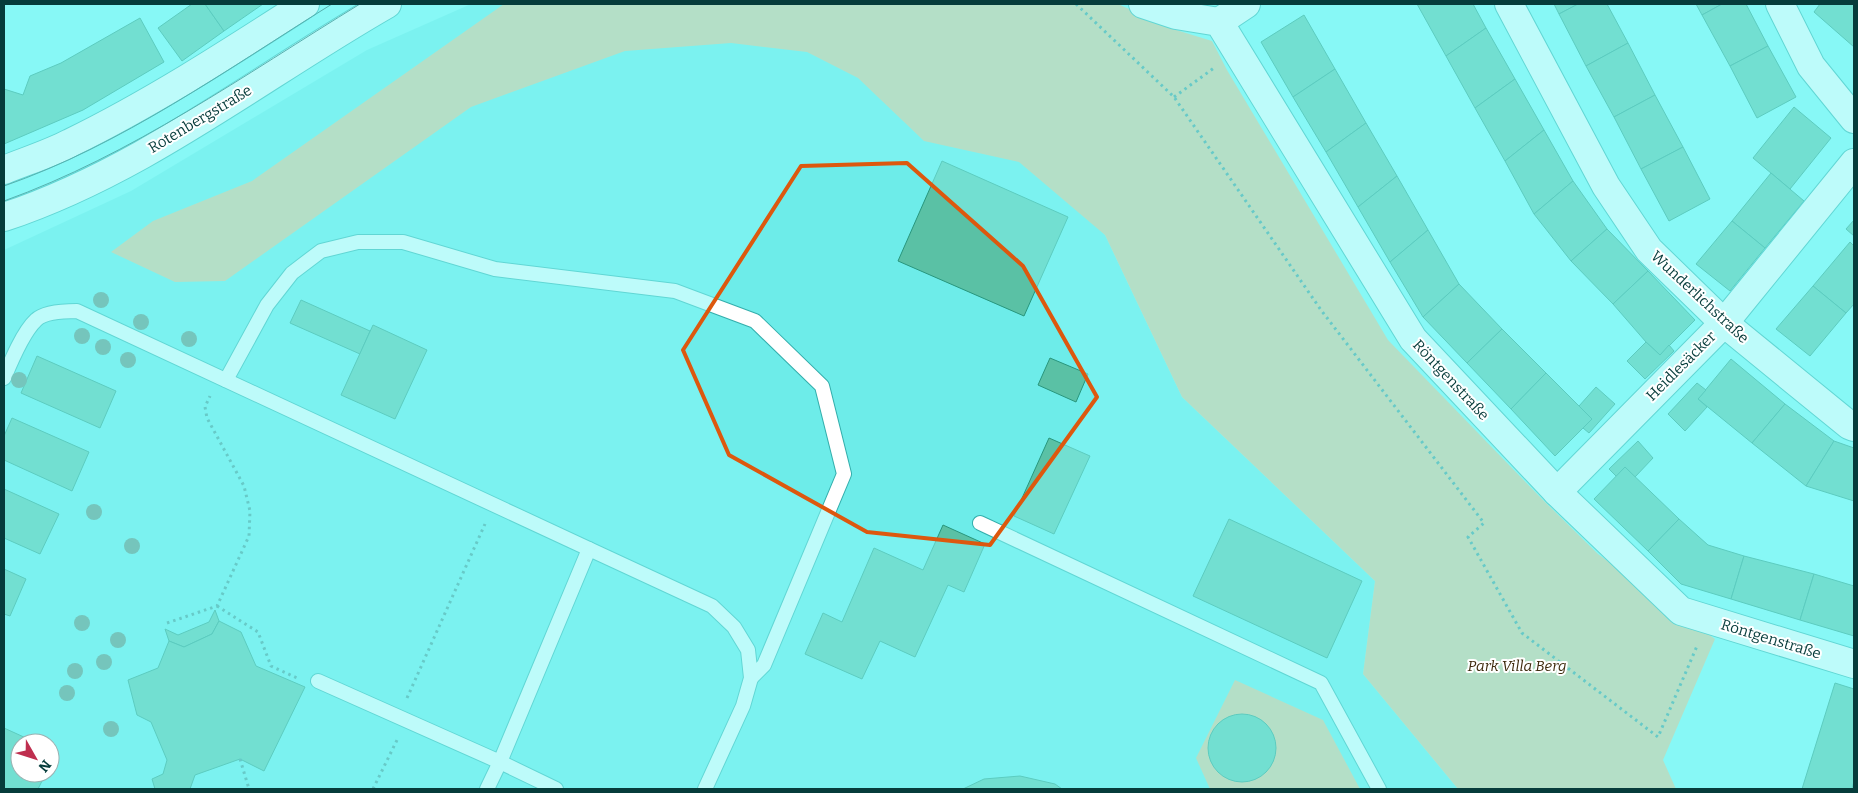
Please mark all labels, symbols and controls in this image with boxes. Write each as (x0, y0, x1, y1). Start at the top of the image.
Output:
street label: Rotenbergstraße (145, 81, 255, 157)
street label: Wunderlichstraße (1647, 247, 1753, 347)
street label: Heidlesäcker (1642, 327, 1720, 405)
street label: Röntgenstraße (1409, 336, 1493, 424)
street label: Röntgenstraße (1719, 615, 1823, 663)
park label: Park Villa Berg (1467, 657, 1567, 675)
north arrow (10, 733, 60, 783)
text: N (35, 756, 55, 776)

